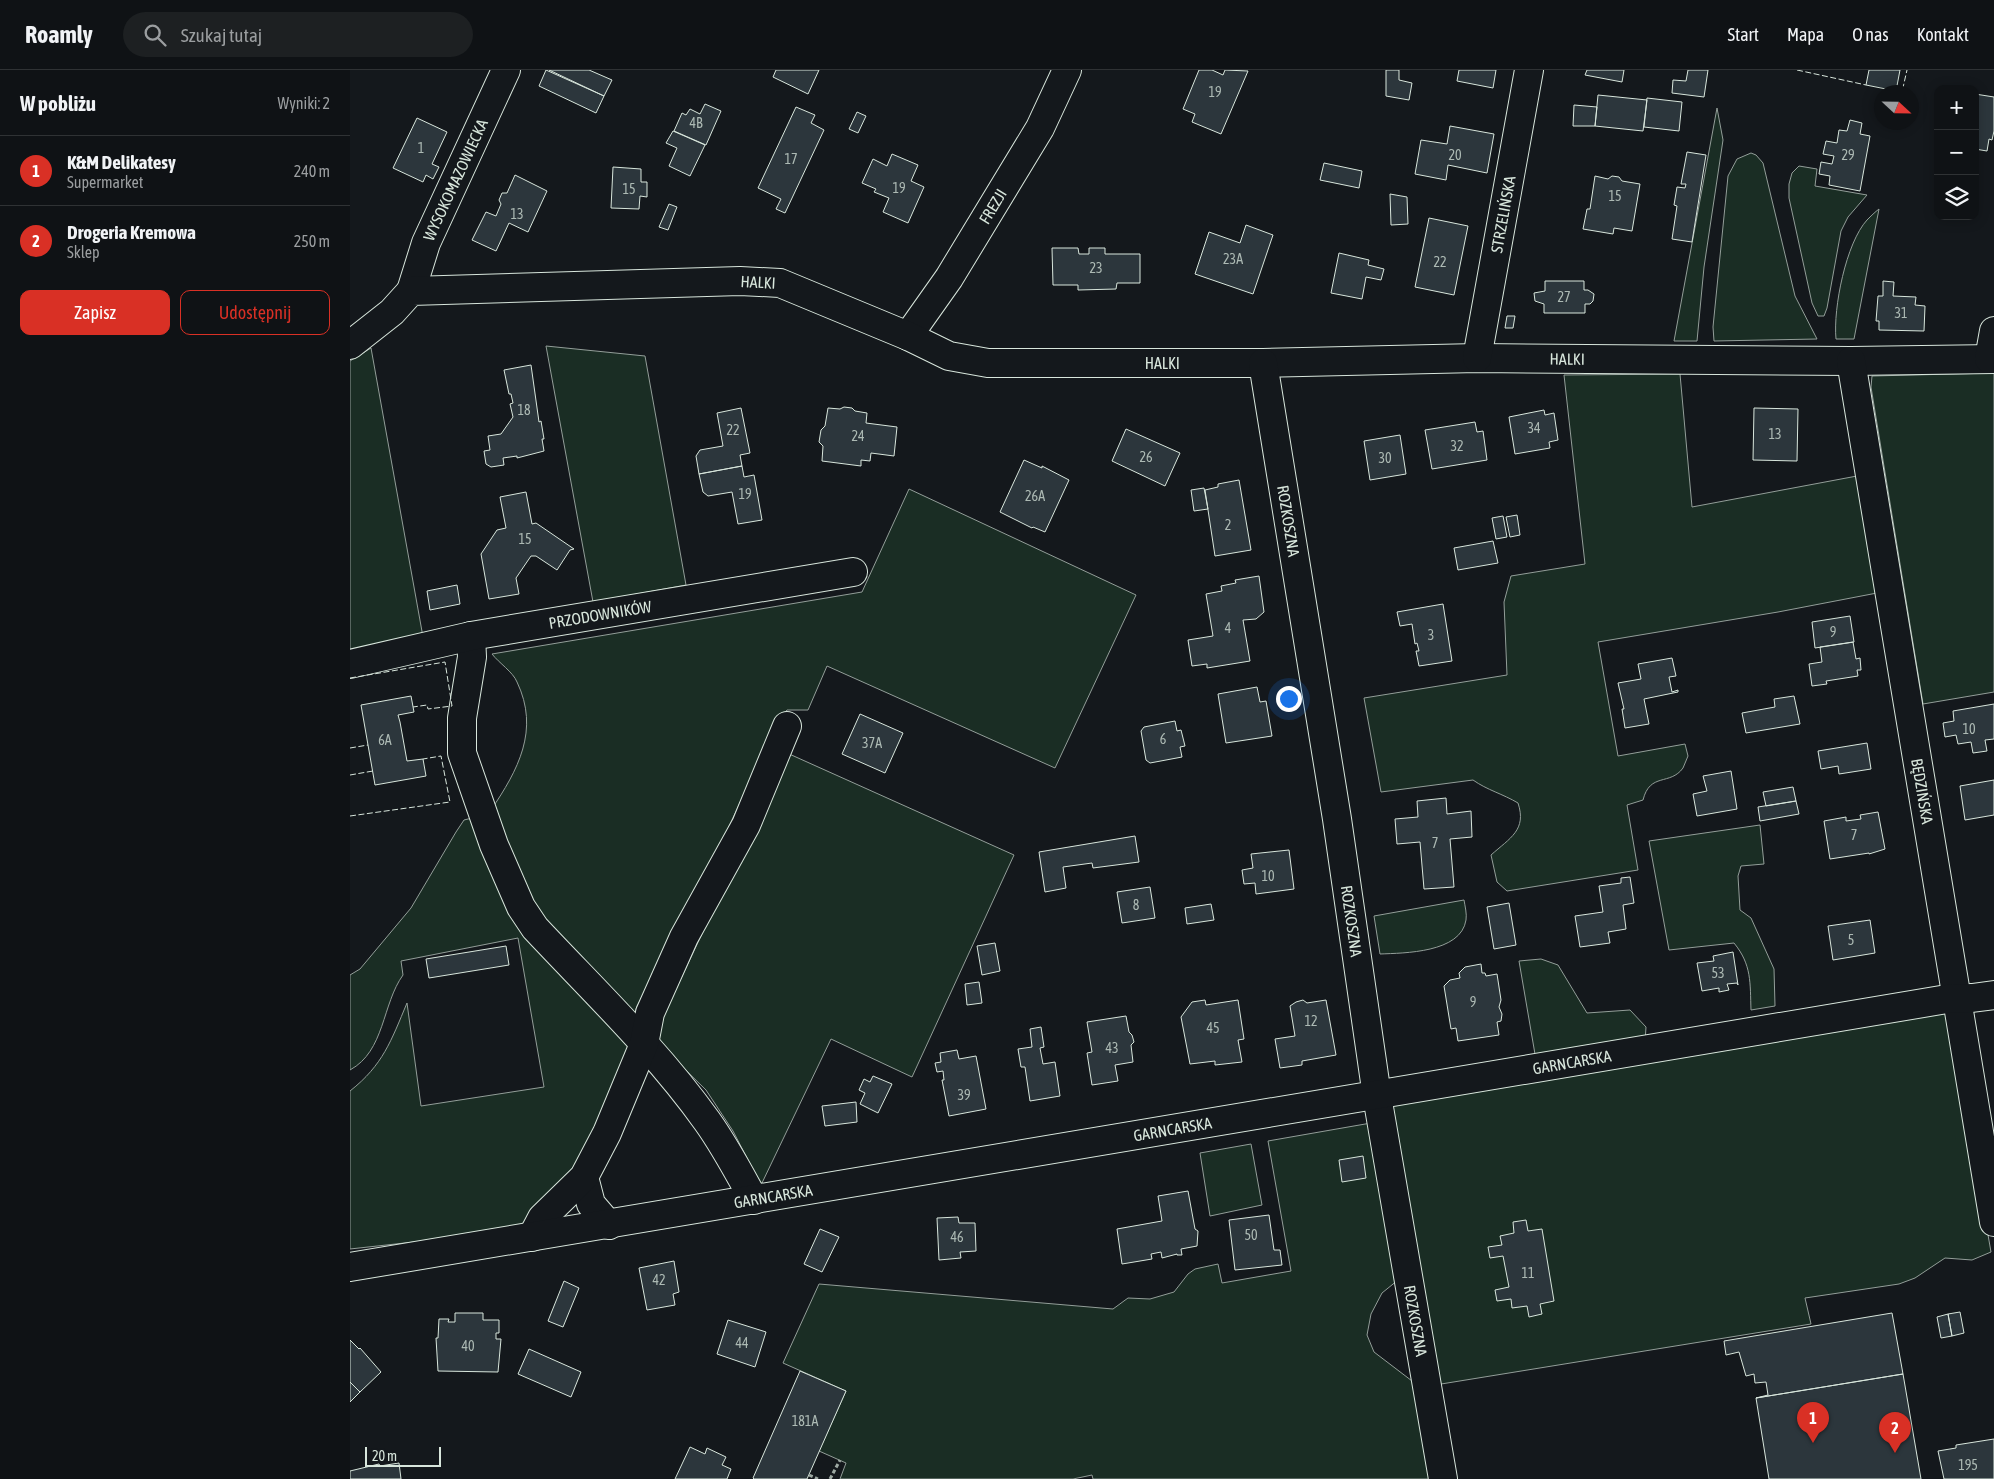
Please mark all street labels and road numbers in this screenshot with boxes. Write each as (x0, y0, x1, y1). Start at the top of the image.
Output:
street label: WYSOKOMAZOWIECKA (419, 116, 491, 243)
street label: STRZELIŃSKA (1487, 174, 1519, 254)
street label: FREZJI (975, 185, 1010, 227)
street label: HALKI (740, 272, 776, 292)
street label: HALKI (1550, 350, 1585, 368)
street label: HALKI (1145, 354, 1180, 372)
street label: ROZKOSZNA (1274, 484, 1303, 558)
street label: PRZODOWNIKÓW (547, 597, 653, 632)
street label: BĘDZIŃSKA (1908, 757, 1937, 825)
street label: ROZKOSZNA (1338, 884, 1366, 958)
street label: GARNCARSKA (1531, 1046, 1613, 1077)
street label: GARNCARSKA (1132, 1114, 1213, 1144)
street label: GARNCARSKA (733, 1181, 814, 1211)
street label: ROZKOSZNA (1401, 1284, 1431, 1358)

